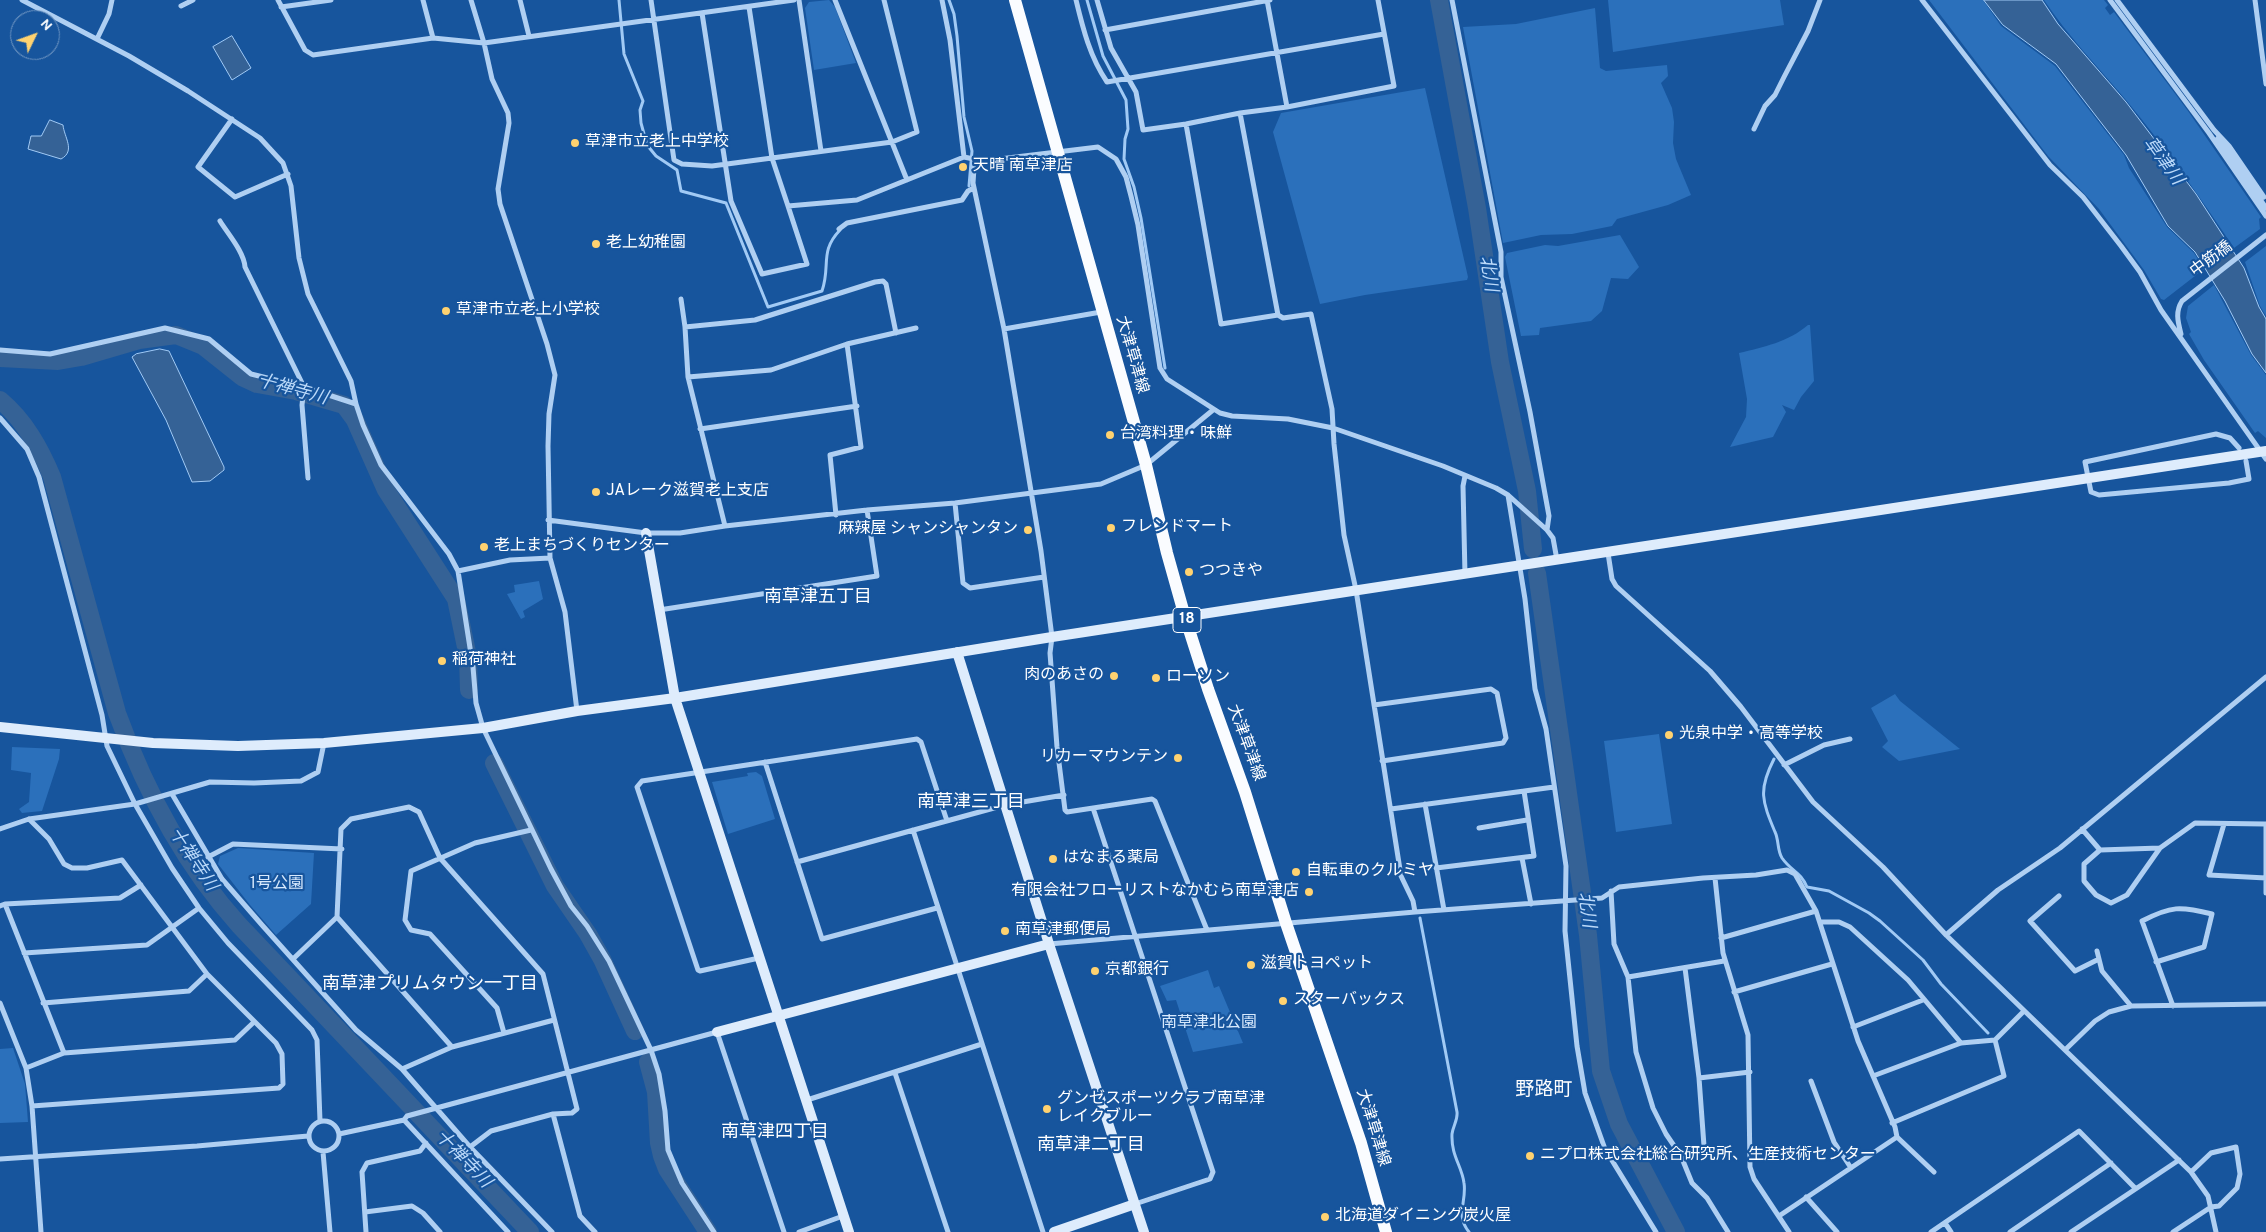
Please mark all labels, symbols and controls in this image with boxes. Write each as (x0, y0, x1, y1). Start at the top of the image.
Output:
north arrow (10, 10, 60, 60)
text: N (36, 16, 55, 35)
place label: 草津市立老上中学校 (585, 133, 729, 153)
water label: 草津川 (2137, 134, 2187, 190)
marker: 草津市立老上中学校 (569, 137, 581, 149)
place label: 天晴 南草津店 (973, 157, 1073, 177)
marker: 天晴 南草津店 (957, 161, 969, 173)
place label: 老上幼稚園 (606, 234, 686, 254)
marker: 老上幼稚園 (590, 238, 602, 250)
street label: 中筋橋 (2187, 238, 2237, 282)
water label: 北川 (1474, 255, 1500, 293)
place label: 草津市立老上小学校 (456, 301, 600, 321)
marker: 草津市立老上小学校 (440, 305, 452, 317)
street label: 大津草津線 (1111, 314, 1151, 396)
water label: 十禅寺川 (254, 371, 330, 411)
place label: 台湾料理・味鮮 (1120, 425, 1232, 445)
marker: 台湾料理・味鮮 (1104, 429, 1116, 441)
place label: JAレーク滋賀老上支店 (606, 482, 769, 502)
marker: JAレーク滋賀老上支店 (590, 486, 602, 498)
place label: フレンドマート (1121, 518, 1233, 538)
place label: 麻辣屋 シャンシャンタン (838, 520, 1018, 540)
marker: フレンドマート (1105, 522, 1117, 534)
marker: 麻辣屋 シャンシャンタン (1022, 524, 1034, 536)
place label: 老上まちづくりセンター (494, 537, 670, 557)
marker: 老上まちづくりセンター (478, 541, 490, 553)
place label: つつきや (1199, 562, 1263, 582)
marker: つつきや (1183, 566, 1195, 578)
district label: 南草津五丁目 (764, 587, 872, 609)
road number: 18 (1173, 608, 1201, 632)
place label: 稲荷神社 (452, 651, 516, 671)
marker: 稲荷神社 (436, 655, 448, 667)
place label: 肉のあさの (1024, 666, 1104, 686)
place label: ローソン (1166, 668, 1230, 688)
marker: 肉のあさの (1108, 670, 1120, 682)
marker: ローソン (1150, 672, 1162, 684)
street label: 大津草津線 (1222, 702, 1268, 784)
place label: 光泉中学・高等学校 (1679, 725, 1823, 745)
marker: 光泉中学・高等学校 (1663, 729, 1675, 741)
place label: リカーマウンテン (1040, 748, 1168, 768)
marker: リカーマウンテン (1172, 752, 1184, 764)
district label: 南草津三丁目 (917, 792, 1025, 814)
water label: 十禅寺川 (163, 824, 221, 896)
place label: はなまる薬局 (1063, 849, 1159, 869)
marker: はなまる薬局 (1047, 853, 1059, 865)
place label: 自転車のクルミヤ (1306, 862, 1434, 882)
marker: 自転車のクルミヤ (1290, 866, 1302, 878)
park label: 1号公園 (250, 875, 304, 895)
place label: 有限会社フローリストなかむら南草津店 (1011, 882, 1299, 902)
marker: 有限会社フローリストなかむら南草津店 (1303, 886, 1315, 898)
water label: 北川 (1572, 891, 1598, 929)
place label: 南草津郵便局 (1015, 921, 1111, 941)
marker: 南草津郵便局 (999, 925, 1011, 937)
place label: 滋賀トヨペット (1261, 955, 1373, 975)
marker: 滋賀トヨペット (1245, 959, 1257, 971)
place label: 京都銀行 (1105, 961, 1169, 981)
marker: 京都銀行 (1089, 965, 1101, 977)
district label: 南草津プリムタウン一丁目 (322, 974, 538, 996)
place label: スターバックス (1293, 991, 1405, 1011)
marker: スターバックス (1277, 995, 1289, 1007)
park label: 南草津北公園 (1161, 1014, 1257, 1034)
district label: 野路町 (1516, 1080, 1572, 1102)
street label: 大津草津線 (1351, 1087, 1393, 1169)
place label: グンゼスポーツクラブ南草津 レイクブルー (1057, 1090, 1265, 1128)
marker: グンゼスポーツクラブ南草津 レイクブルー (1041, 1103, 1053, 1115)
district label: 南草津四丁目 (721, 1122, 829, 1144)
water label: 十禅寺川 (429, 1127, 495, 1193)
district label: 南草津二丁目 (1037, 1135, 1145, 1157)
place label: ニプロ株式会社総合研究所、生産技術センター (1540, 1146, 1876, 1166)
marker: ニプロ株式会社総合研究所、生産技術センター (1524, 1150, 1536, 1162)
place label: 北海道ダイニング炭火屋 (1335, 1207, 1511, 1227)
marker: 北海道ダイニング炭火屋 (1319, 1211, 1331, 1223)

